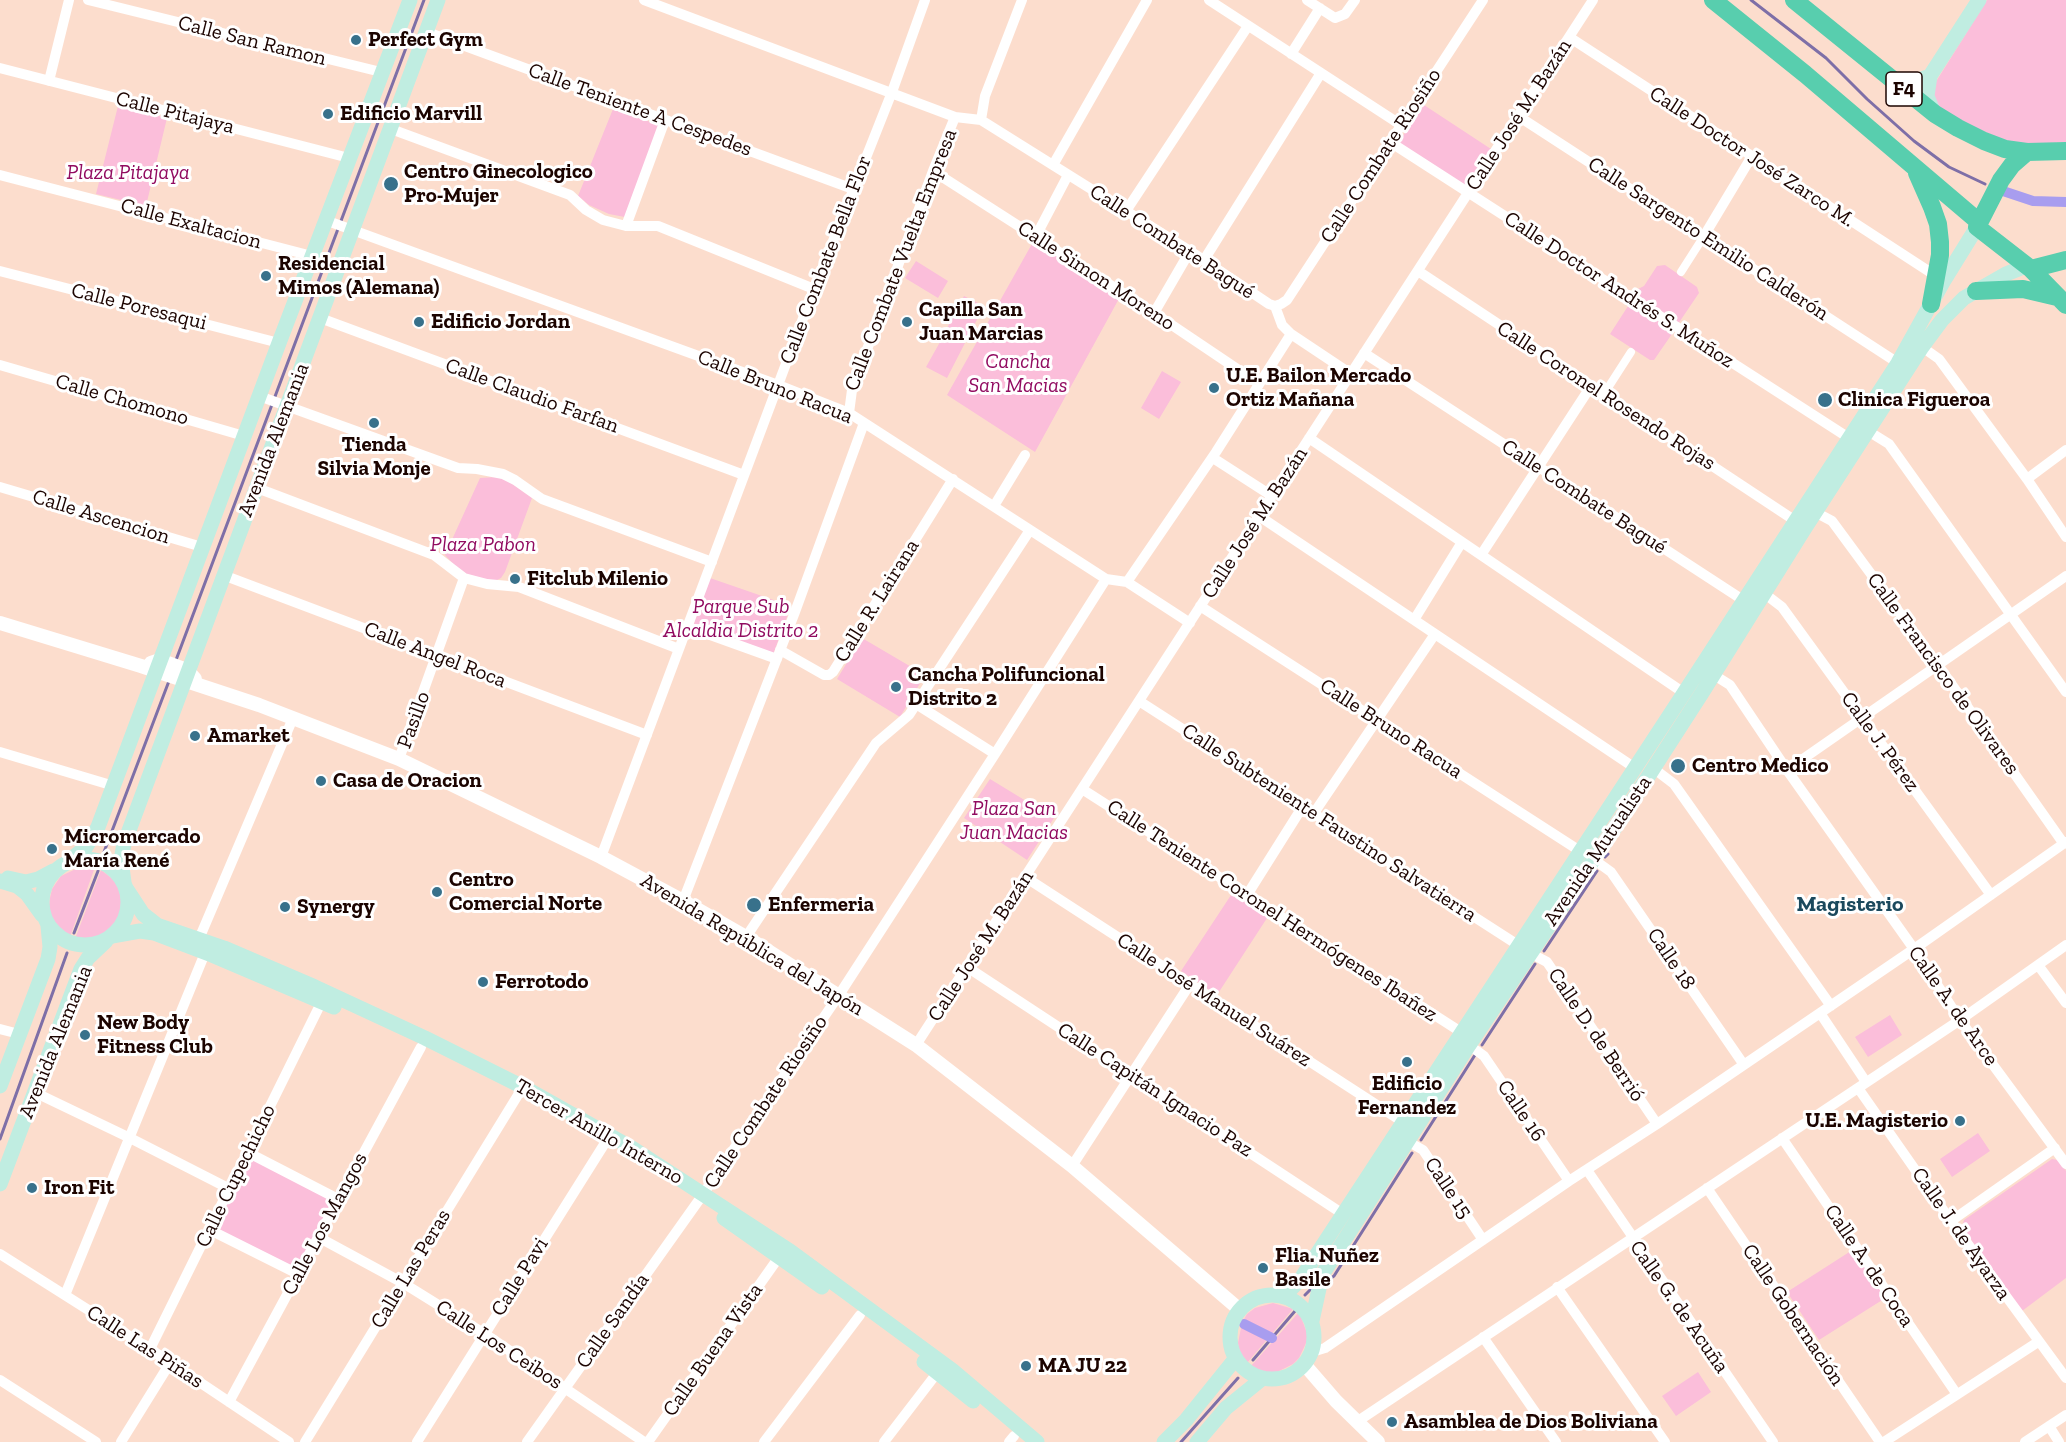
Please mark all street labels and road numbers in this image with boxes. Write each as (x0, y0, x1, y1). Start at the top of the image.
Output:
street label: Calle San Ramon (175, 10, 329, 72)
street label: Calle José M. Bazán (1461, 34, 1577, 196)
street label: Calle Teniente A Cespedes (525, 58, 755, 162)
street label: Calle Combate Riosiño (1315, 64, 1447, 248)
road number: F4 (1886, 72, 1922, 106)
street label: Calle Doctor José Zarco M. (1645, 81, 1859, 233)
street label: Calle Pitajaya (113, 86, 237, 140)
street label: Calle Combate Vuelta Empresa (839, 125, 963, 395)
street label: Calle Combate Bella Flor (775, 152, 877, 368)
street label: Calle Sargento Emilio Calderón (1583, 152, 1833, 326)
street label: Calle Combate Bagué (1085, 179, 1259, 305)
street label: Calle Exaltacion (118, 193, 264, 255)
street label: Calle Doctor Andrés S. Muñoz (1499, 206, 1739, 374)
street label: Calle Simon Moreno (1013, 216, 1179, 336)
street label: Calle Poresaqui (69, 278, 209, 336)
street label: Calle Coronel Rosendo Rojas (1492, 316, 1720, 476)
street label: Calle Bruno Racua (694, 344, 856, 430)
street label: Calle Claudio Farfan (442, 353, 622, 439)
street label: Avenida Alemania (233, 360, 315, 520)
street label: Calle Chomono (53, 369, 191, 431)
street label: Calle Combate Bagué (1497, 434, 1671, 560)
street label: Calle José M. Bazán (1197, 442, 1313, 604)
street label: Calle Ascencion (29, 484, 173, 550)
street label: Calle R. Lairana (829, 535, 925, 667)
street label: Calle Francisco de Olivares (1861, 568, 2025, 780)
street label: Calle Angel Roca (360, 616, 510, 694)
street label: Calle Bruno Racua (1315, 673, 1467, 785)
street label: Calle J. Pérez (1835, 687, 1925, 797)
street label: Pasillo (392, 688, 436, 752)
street label: Calle Subteniente Faustino Salvatierra (1177, 718, 1481, 928)
street label: Avenida Mutualista (1539, 771, 1657, 931)
street label: Calle Teniente Coronel Hermógenes Ibañez (1102, 794, 1442, 1028)
street label: Calle José M. Bazán (923, 865, 1039, 1027)
street label: Avenida República del Japón (636, 868, 868, 1022)
street label: Calle 18 (1641, 923, 1701, 995)
street label: Calle José Manuel Suárez (1112, 928, 1316, 1072)
street label: Calle A. de Arce (1902, 941, 2004, 1071)
street label: Avenida Alemania (14, 962, 98, 1122)
street label: Calle D. de Berrió (1542, 963, 1650, 1107)
street label: Calle Combate Riosiño (699, 1011, 833, 1193)
street label: Calle Capitán Ignacio Paz (1052, 1017, 1258, 1163)
street label: Tercer Anillo Interno (510, 1074, 688, 1190)
street label: Calle 16 (1491, 1075, 1551, 1147)
street label: Calle Cupechicho (191, 1100, 281, 1252)
street label: Calle Los Mangos (277, 1148, 373, 1300)
street label: Calle 15 (1418, 1153, 1478, 1223)
street label: Calle J. de Ayarza (1906, 1163, 2016, 1305)
street label: Calle A. de Coca (1819, 1200, 1919, 1332)
street label: Calle Las Peras (366, 1205, 456, 1333)
street label: Calle Pavi (486, 1233, 554, 1321)
street label: Calle G. de Acuña (1624, 1236, 1734, 1378)
street label: Calle Gobernación (1736, 1239, 1850, 1391)
street label: Calle Sandía (571, 1269, 655, 1373)
street label: Calle Buena Vista (658, 1278, 768, 1422)
street label: Calle Los Ceibos (431, 1295, 567, 1395)
street label: Calle Las Piñas (82, 1300, 208, 1394)

